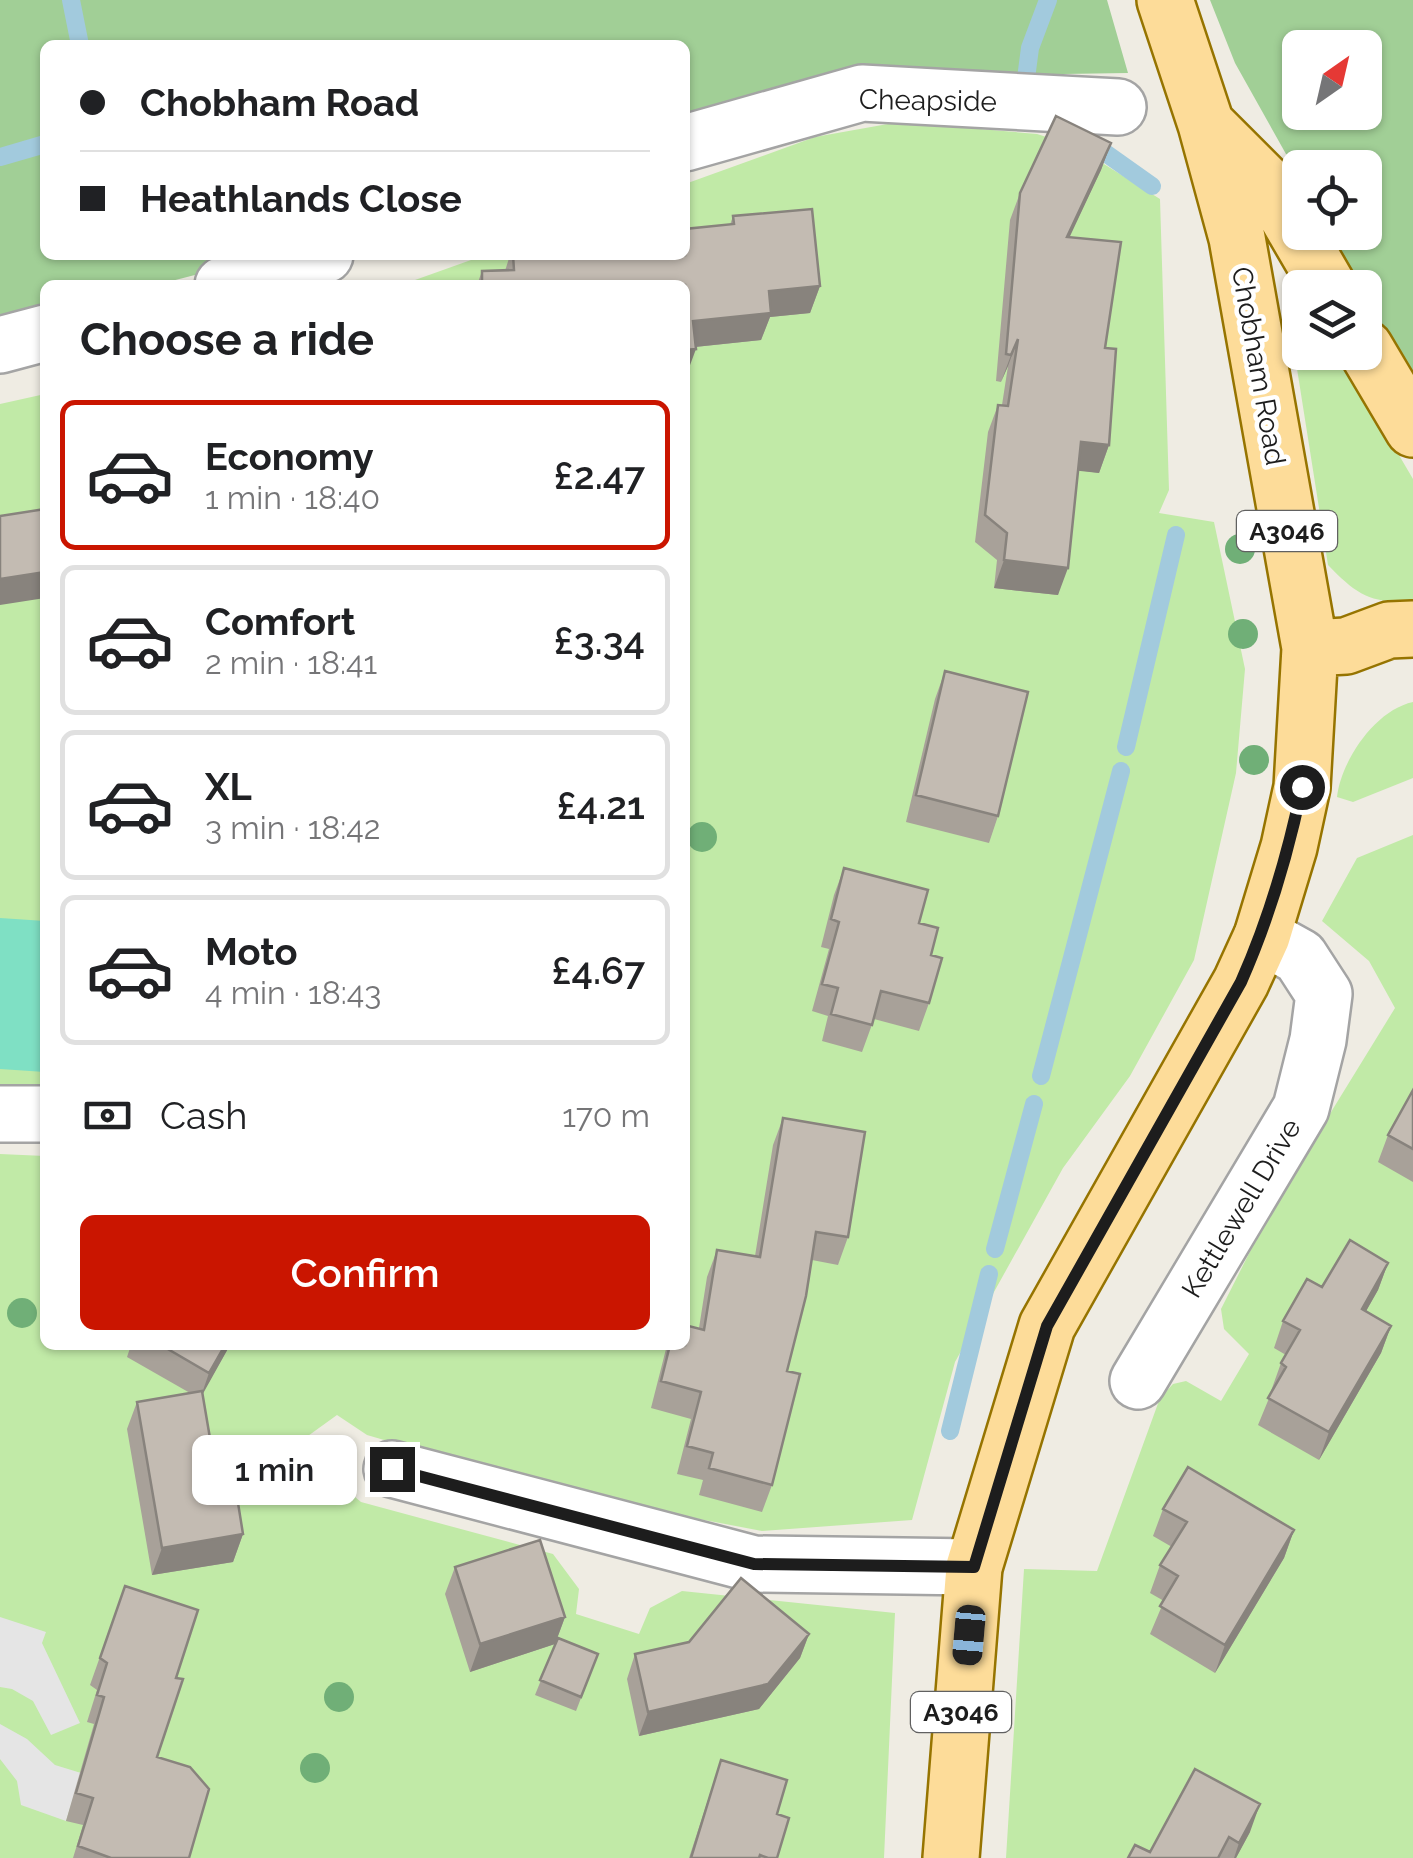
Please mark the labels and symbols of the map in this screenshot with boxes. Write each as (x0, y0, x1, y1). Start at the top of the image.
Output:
north arrow (1282, 30, 1382, 130)
street label: Cheapside (859, 83, 997, 118)
street label: Chobham Road (1225, 264, 1292, 468)
road number: A3046 (1237, 511, 1337, 551)
route start (1280, 765, 1325, 810)
street label: Kettlewell Drive (1175, 1113, 1308, 1304)
callout: 1 min (192, 1434, 357, 1504)
route end (370, 1447, 415, 1492)
car (951, 1604, 987, 1666)
road number: A3046 (911, 1692, 1011, 1732)

